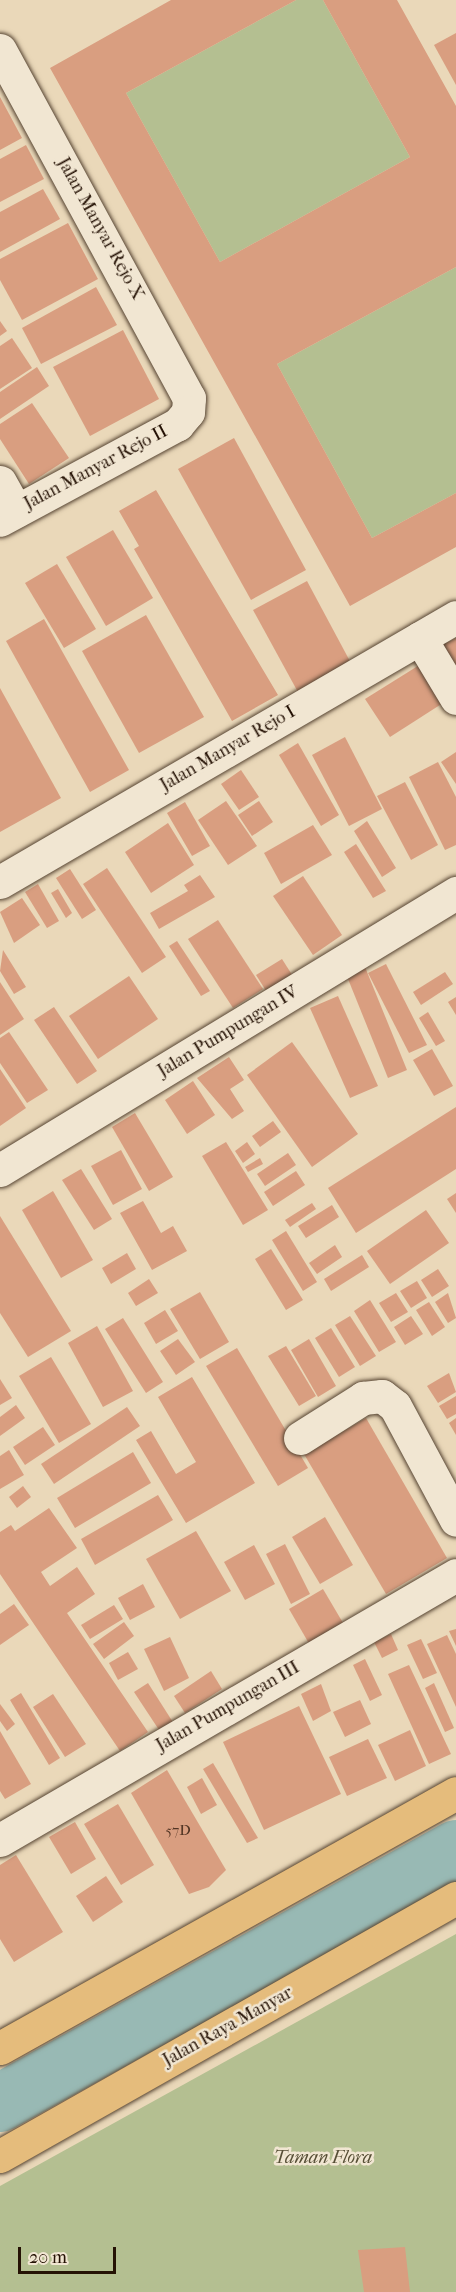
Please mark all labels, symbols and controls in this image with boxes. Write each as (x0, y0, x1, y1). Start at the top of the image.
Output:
street label: Jalan Manyar Rejo X (52, 154, 148, 304)
street label: Jalan Manyar Rejo II (21, 421, 171, 515)
street label: Jalan Manyar Rejo I (157, 702, 299, 796)
street label: Jalan Pumpungan IV (154, 982, 302, 1082)
street label: Jalan Pumpungan III (152, 1657, 304, 1757)
house number: 57D (165, 1822, 191, 1840)
street label: Jalan Raya Manyar (159, 1982, 297, 2072)
park label: Taman Flora (274, 2147, 372, 2169)
scale bar (21, 2235, 118, 2273)
text: 20 m (29, 2247, 67, 2268)

